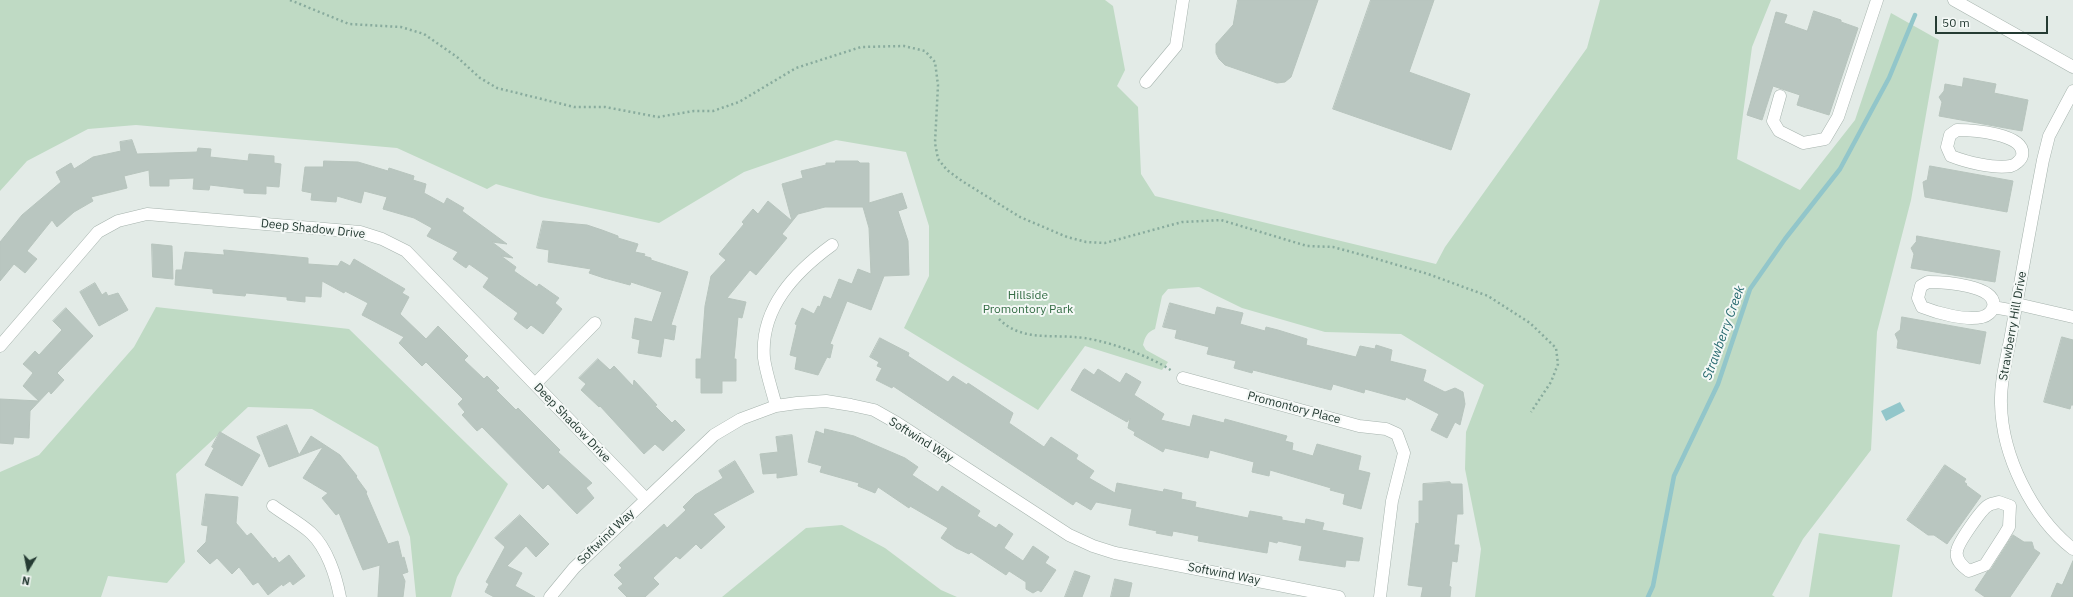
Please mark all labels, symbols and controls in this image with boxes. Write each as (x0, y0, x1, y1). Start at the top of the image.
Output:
scale bar (1937, 8, 2050, 34)
text: 50 m (1942, 15, 1970, 30)
street label: Deep Shadow Drive (260, 216, 366, 242)
street label: Strawberry Hill Drive (1996, 270, 2030, 382)
water label: Strawberry Creek (1700, 284, 1748, 382)
park label: Hillside Promontory Park (983, 289, 1073, 317)
street label: Deep Shadow Drive (530, 380, 614, 466)
street label: Promontory Place (1246, 389, 1342, 427)
street label: Softwind Way (886, 414, 956, 466)
street label: Softwind Way (575, 506, 637, 568)
north arrow (8, 549, 48, 589)
street label: Softwind Way (1187, 560, 1261, 588)
text: N (21, 573, 31, 588)

